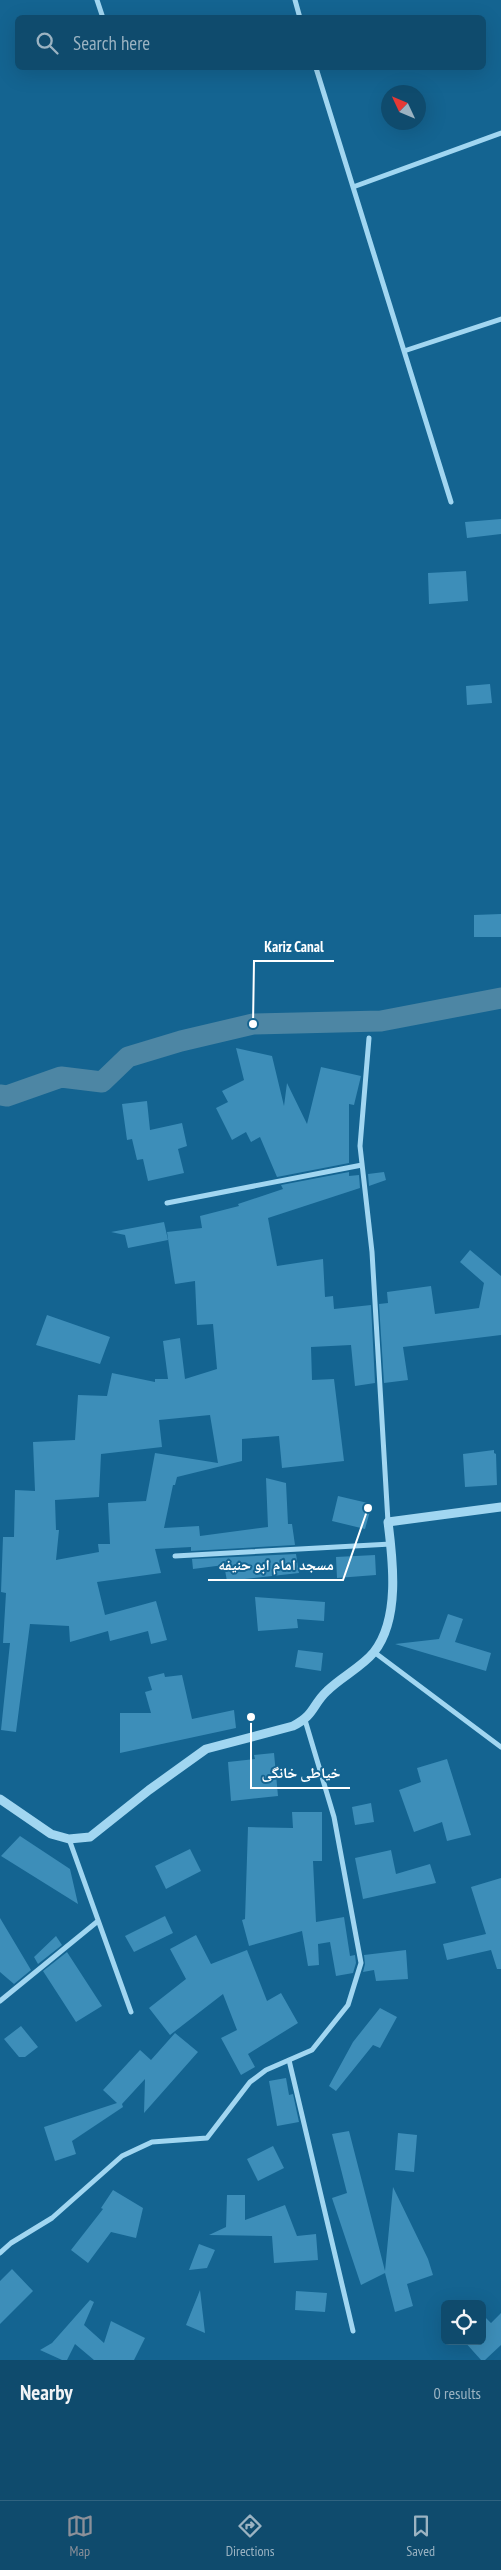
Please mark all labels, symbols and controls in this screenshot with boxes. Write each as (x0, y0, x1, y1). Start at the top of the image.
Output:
search box (15, 15, 486, 70)
icon: search (33, 29, 61, 57)
text: Search here (73, 31, 150, 55)
north arrow (381, 85, 426, 130)
callout: Kariz Canal (254, 931, 334, 961)
text: Kariz Canal (264, 937, 324, 956)
callout: مسجد امام ابو حنیفه (208, 1550, 343, 1580)
text: مسجد امام ابو حنیفه (218, 1555, 334, 1575)
callout: خیاطی خانگی (251, 1758, 350, 1788)
text: خیاطی خانگی (262, 1763, 341, 1782)
map controls (441, 2300, 486, 2345)
button: locate (441, 2300, 486, 2345)
text: Nearby (20, 2379, 73, 2406)
text: 0 results (434, 2383, 481, 2403)
tab: Map (66, 2512, 94, 2560)
tab: Directions (226, 2512, 274, 2560)
tab: Saved (406, 2512, 435, 2560)

